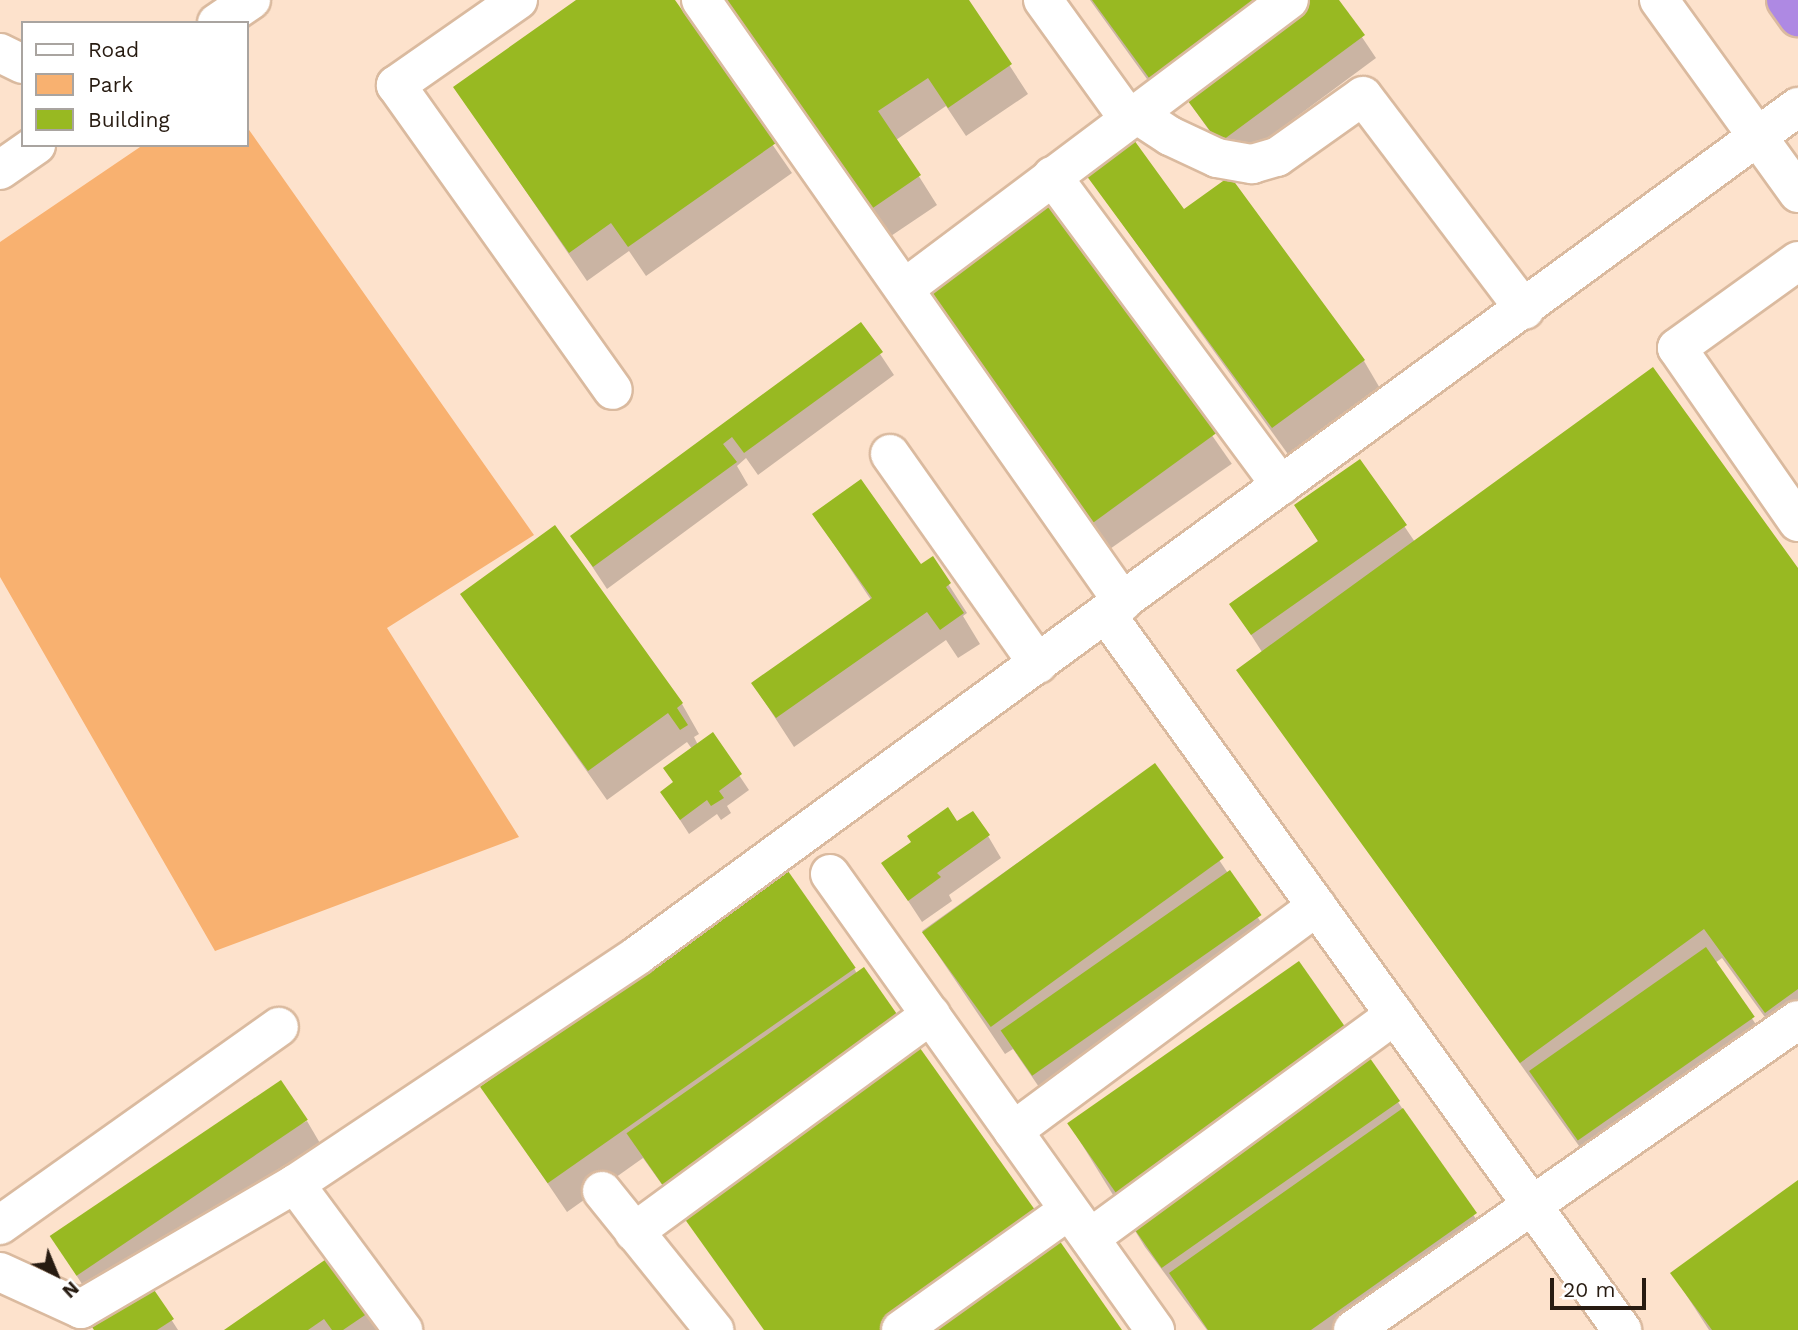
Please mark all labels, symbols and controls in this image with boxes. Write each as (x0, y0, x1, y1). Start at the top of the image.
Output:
legend (21, 21, 248, 147)
text: Road (88, 37, 139, 62)
text: Park (88, 72, 133, 97)
text: Building (88, 107, 170, 132)
north arrow (21, 1239, 91, 1309)
scale bar (1553, 1264, 1649, 1308)
text: N (58, 1277, 84, 1303)
text: 20 m (1563, 1277, 1615, 1302)

